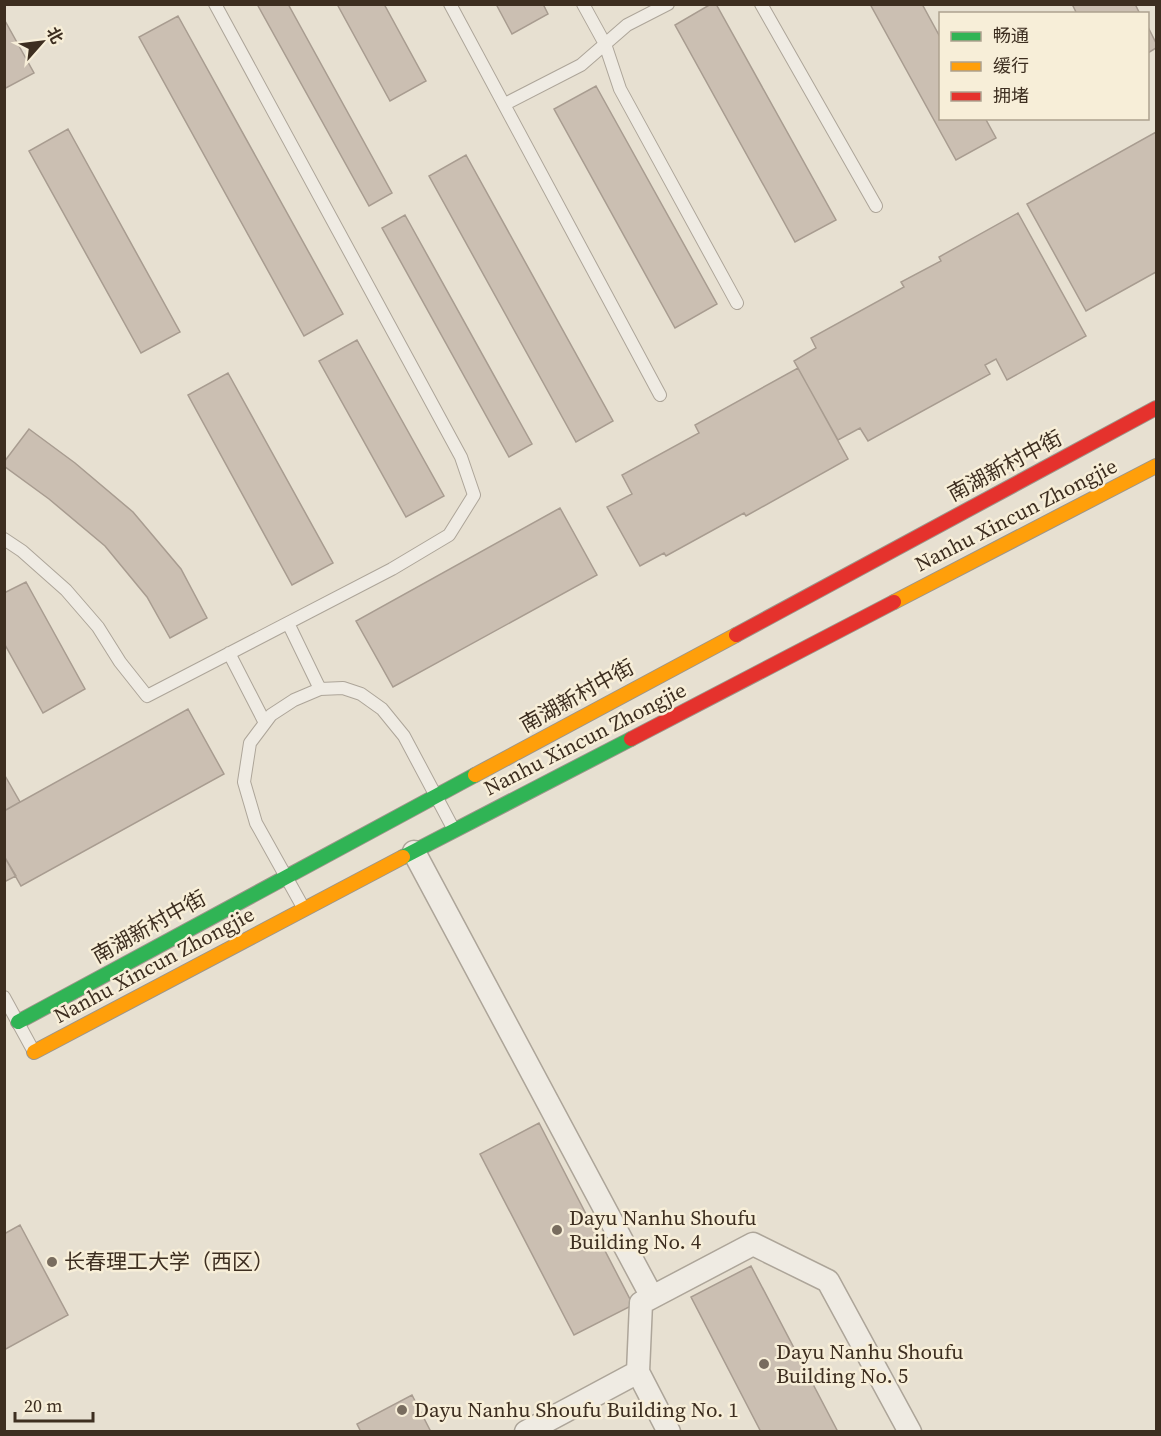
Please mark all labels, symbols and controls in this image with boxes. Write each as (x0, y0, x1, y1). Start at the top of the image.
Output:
north arrow (12, 12, 72, 72)
legend (939, 12, 1149, 120)
text: 北 (42, 23, 69, 47)
text: 畅通 (993, 23, 1029, 48)
text: 缓行 (993, 53, 1029, 78)
text: 拥堵 (993, 83, 1029, 108)
street label: 南湖新村中街 (942, 423, 1067, 508)
street label: Nanhu Xincun Zhongjie (910, 451, 1122, 578)
street label: 南湖新村中街 (515, 652, 639, 739)
street label: Nanhu Xincun Zhongjie (479, 675, 691, 802)
street label: 南湖新村中街 (87, 883, 211, 970)
street label: Nanhu Xincun Zhongjie (48, 899, 259, 1030)
place label: Dayu Nanhu Shoufu Building No. 4 (569, 1203, 757, 1256)
marker: Dayu Nanhu Shoufu Building No. 4 (550, 1223, 564, 1237)
place label: 长春理工大学（西区） (64, 1247, 274, 1276)
marker: 长春理工大学（西区） (45, 1255, 59, 1269)
place label: Dayu Nanhu Shoufu Building No. 5 (776, 1337, 964, 1390)
marker: Dayu Nanhu Shoufu Building No. 5 (757, 1357, 771, 1371)
scale bar (15, 1385, 93, 1423)
text: 20 m (24, 1393, 62, 1418)
place label: Dayu Nanhu Shoufu Building No. 1 (414, 1395, 739, 1424)
marker: Dayu Nanhu Shoufu Building No. 1 (395, 1403, 409, 1417)

